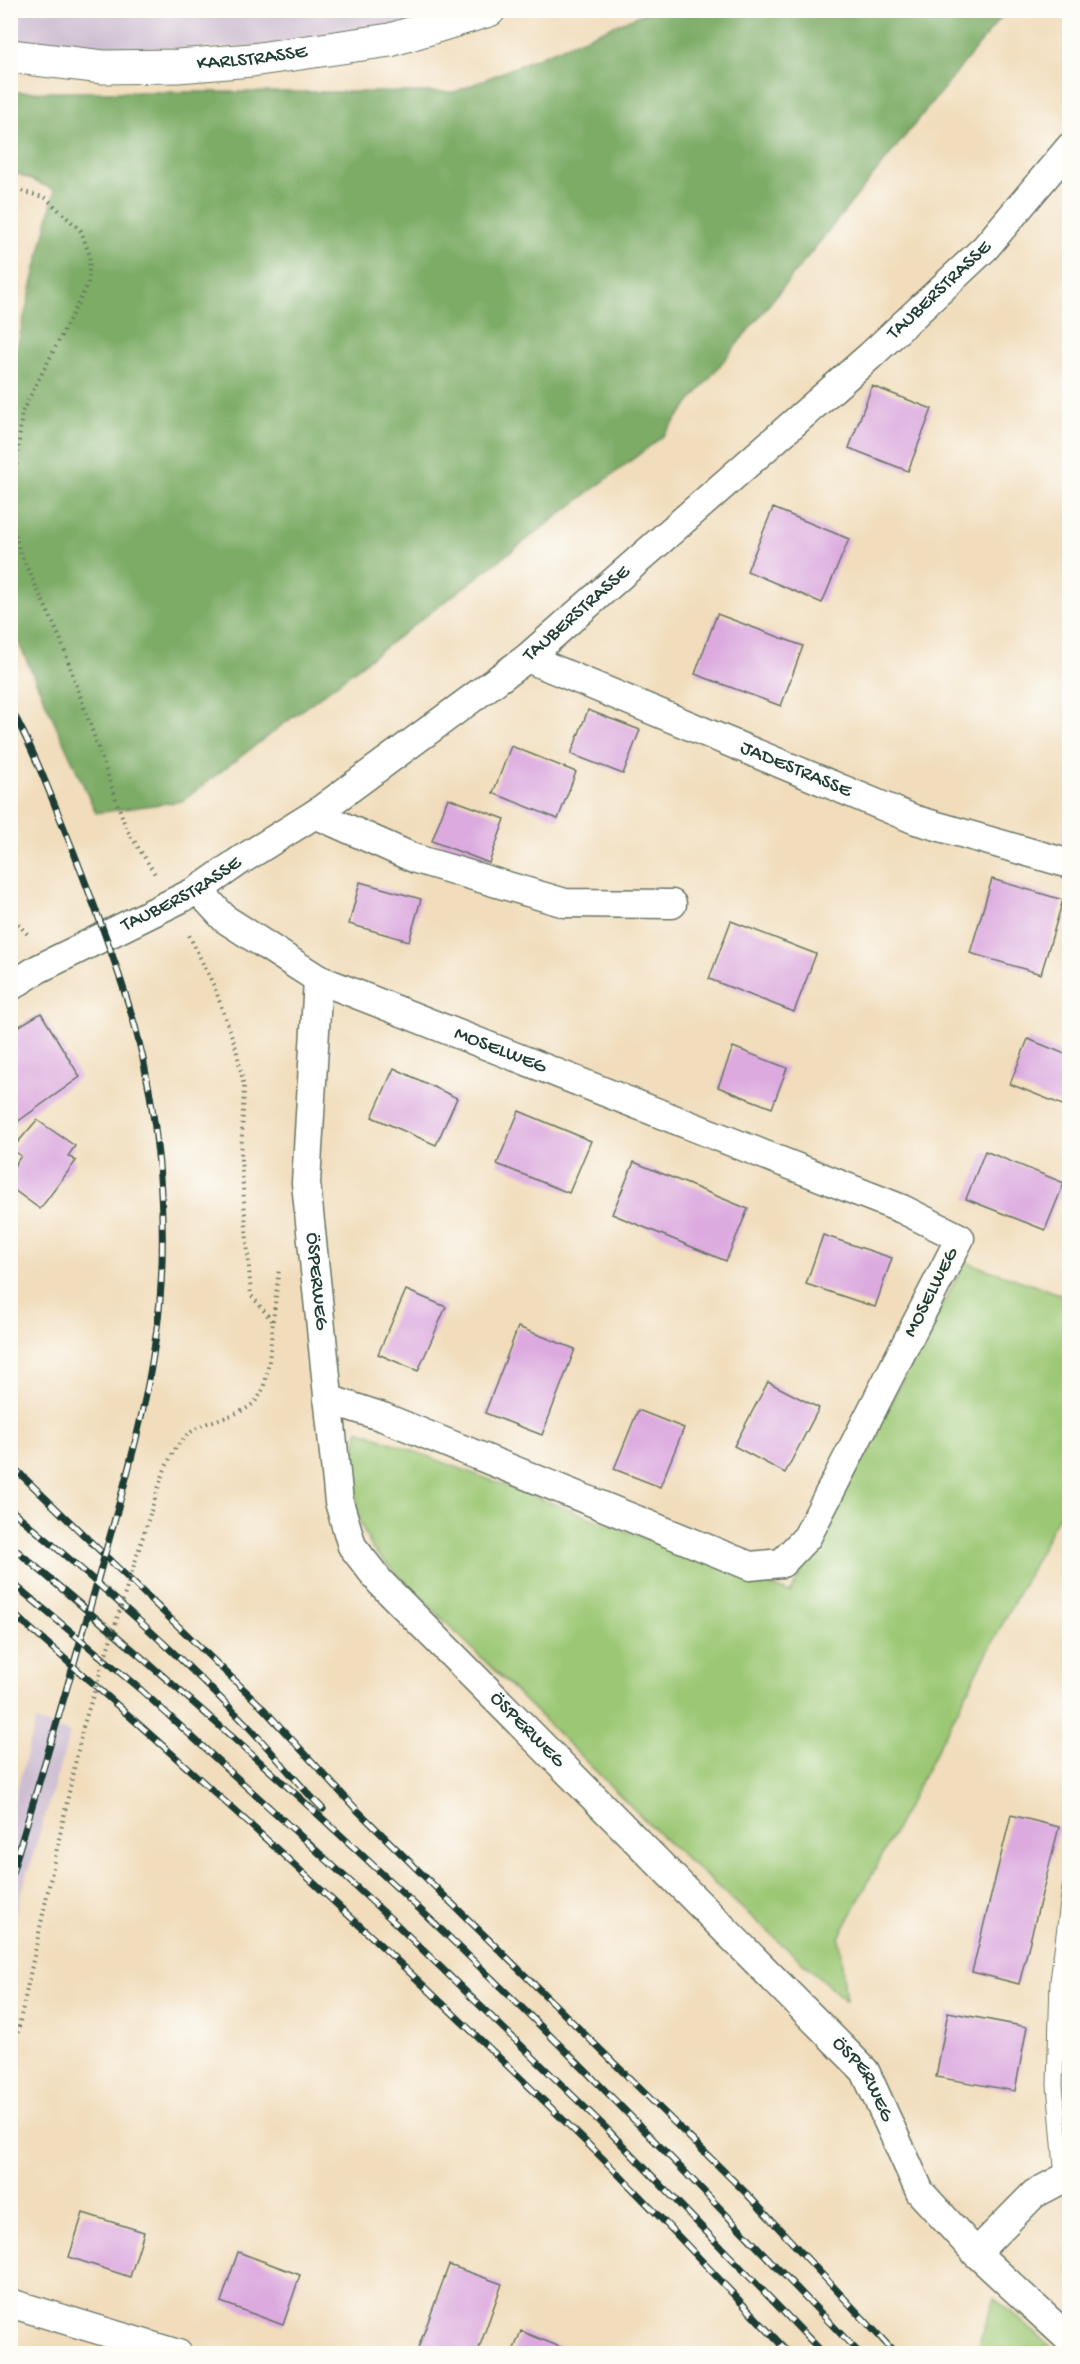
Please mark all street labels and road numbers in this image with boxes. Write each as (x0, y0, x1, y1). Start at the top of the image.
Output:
street label: KARLSTRASSE (196, 40, 310, 76)
street label: TAUBERSTRASSE (882, 235, 998, 346)
street label: TAUBERSTRASSE (518, 560, 636, 668)
street label: JADESTRASSE (737, 737, 856, 804)
street label: TAUBERSTRASSE (117, 851, 247, 938)
street label: MOSELWEG (451, 1022, 551, 1080)
street label: ÖSPERWEG (300, 1231, 333, 1332)
street label: MOSELWEG (900, 1243, 965, 1341)
street label: ÖSPERWEG (484, 1687, 570, 1774)
street label: ÖSPERWEG (827, 2032, 899, 2127)

